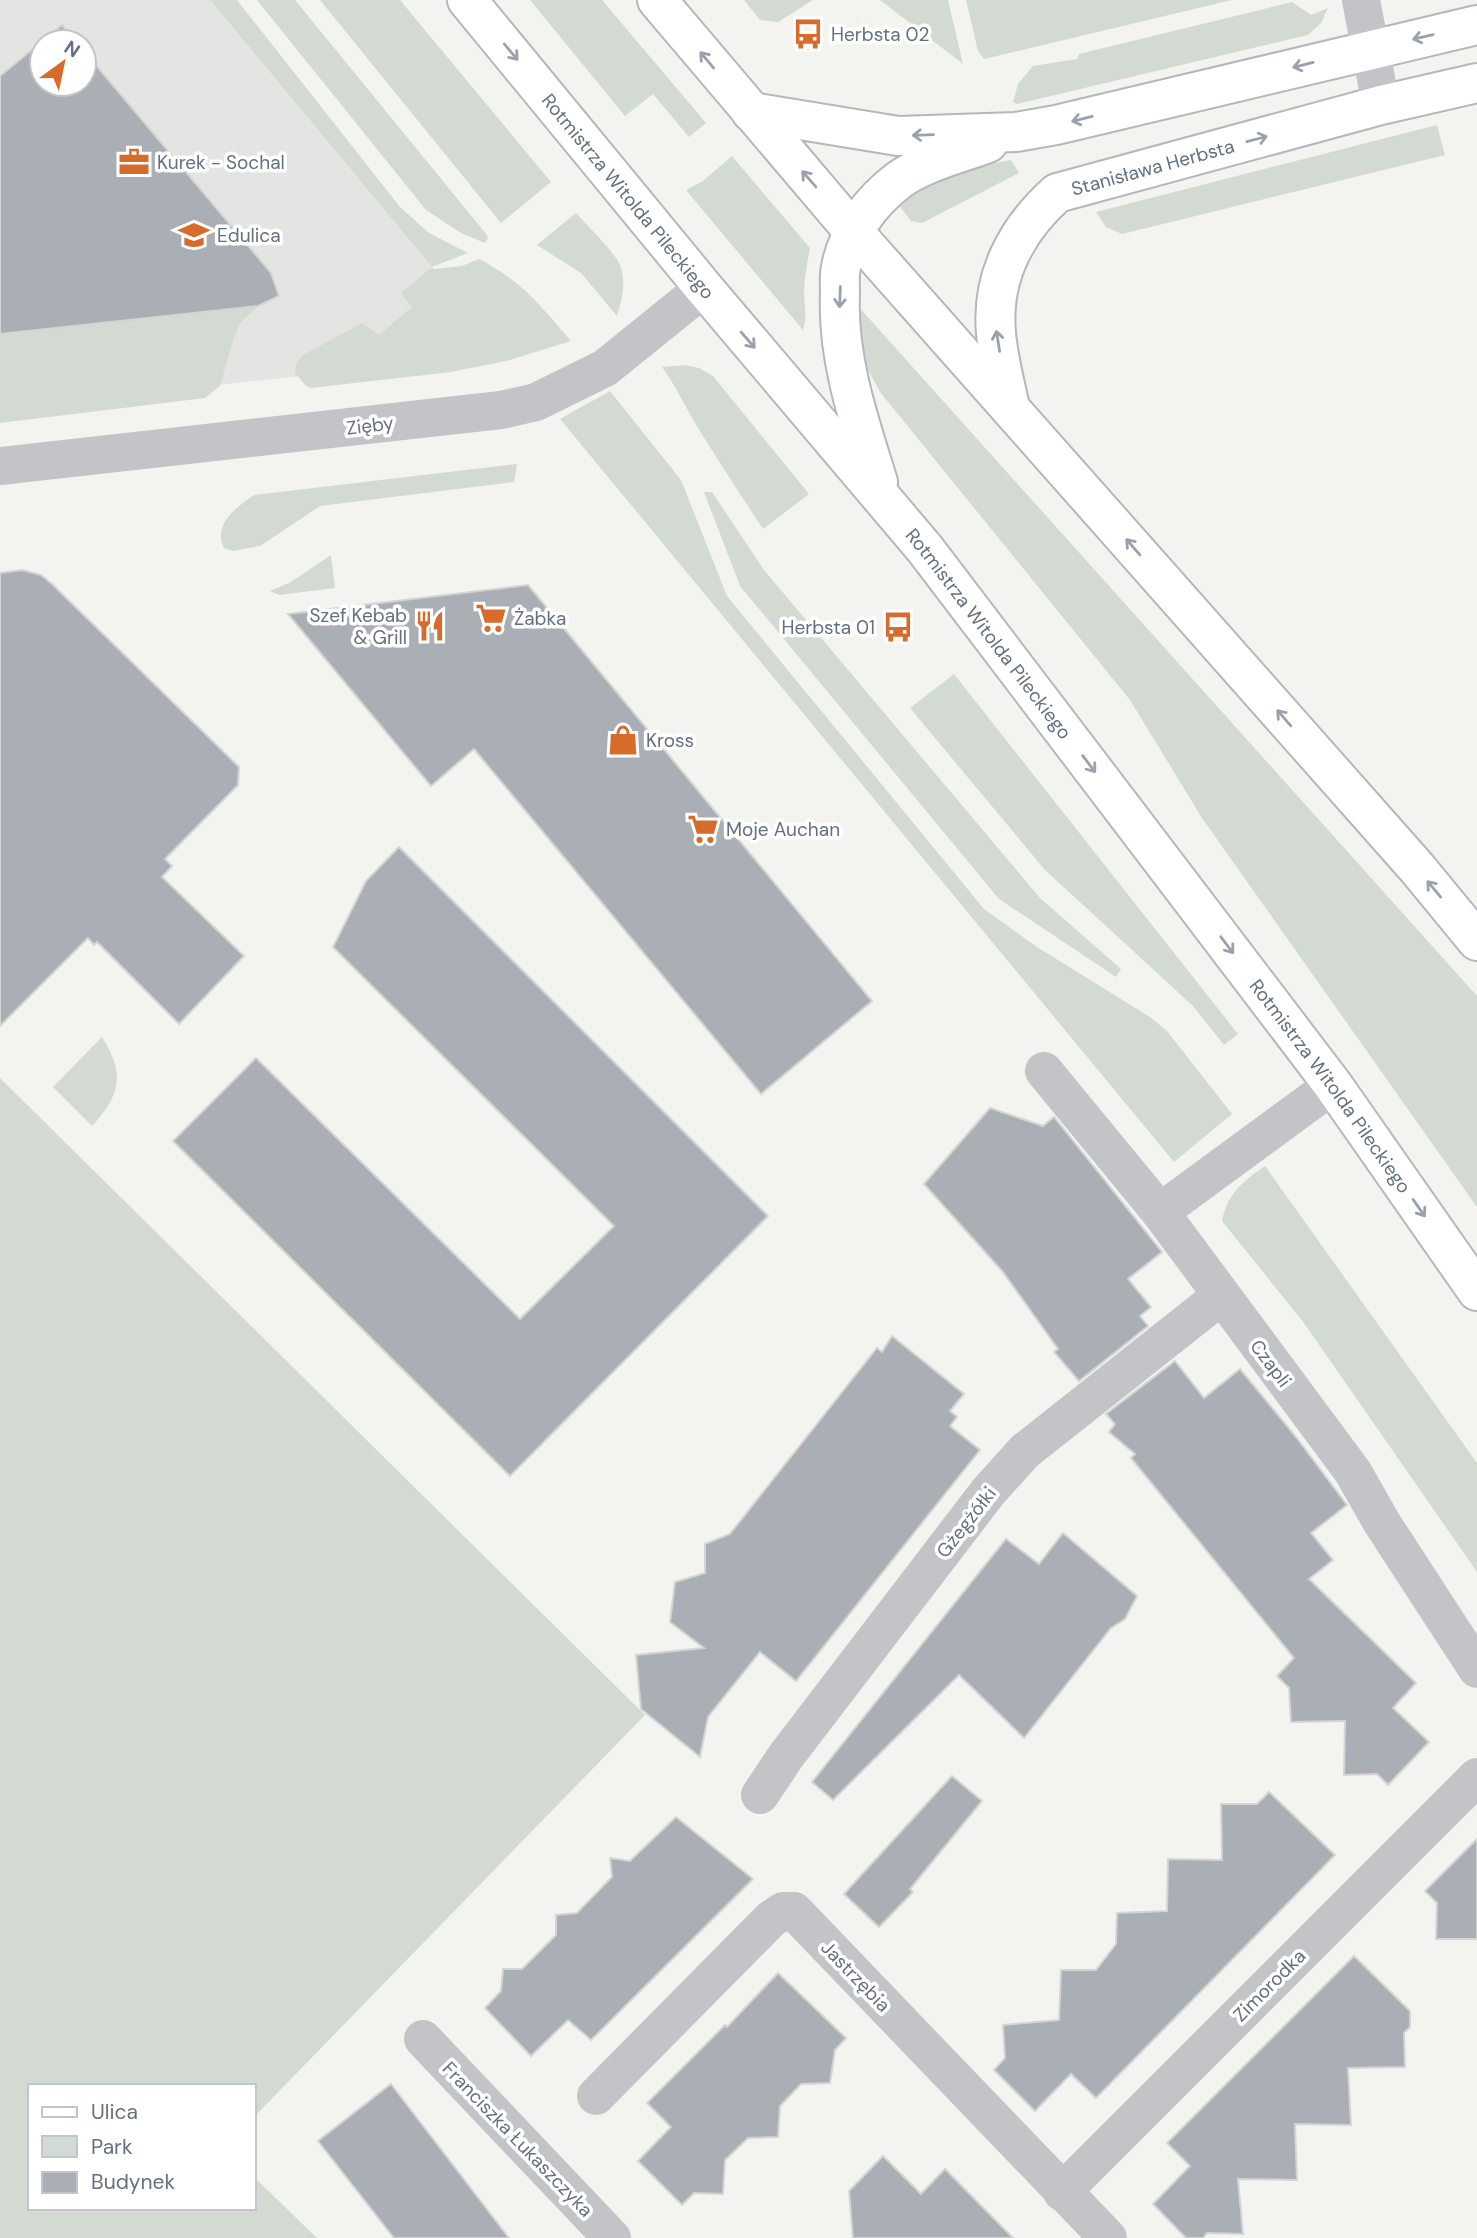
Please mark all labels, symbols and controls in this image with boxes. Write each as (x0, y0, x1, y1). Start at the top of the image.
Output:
bus stop icon: Herbsta 02 (791, 17, 825, 51)
place label: Herbsta 02 (831, 22, 929, 47)
north arrow (28, 28, 98, 98)
one-way arrow (1412, 31, 1435, 45)
text: N (59, 35, 85, 63)
one-way arrow (503, 43, 519, 61)
one-way arrow (699, 51, 715, 69)
one-way arrow (1293, 60, 1315, 73)
street label: Rotmistrza Witolda Pileckiego (536, 88, 720, 305)
one-way arrow (1071, 112, 1094, 126)
one-way arrow (912, 128, 935, 142)
one-way arrow (1245, 132, 1268, 145)
street label: Stanisława Herbsta (1068, 133, 1237, 202)
office icon: Kurek - Sochal (117, 145, 151, 179)
place label: Kurek - Sochal (157, 150, 285, 175)
one-way arrow (801, 170, 817, 188)
school or university icon: Edulica (177, 218, 211, 252)
place label: Edulica (217, 223, 281, 248)
one-way arrow (833, 285, 846, 308)
one-way arrow (991, 330, 1004, 353)
one-way arrow (740, 331, 756, 349)
street label: Zięby (345, 410, 395, 441)
street label: Rotmistrza Witolda Pileckiego (900, 523, 1077, 744)
one-way arrow (1125, 538, 1141, 556)
supermarket icon: Żabka (474, 601, 508, 635)
place label: Szef Kebab & Grill (310, 603, 407, 650)
place label: Żabka (514, 606, 566, 631)
restaurant icon: Szef Kebab & Grill (413, 609, 447, 643)
bus stop icon: Herbsta 01 (881, 610, 915, 644)
place label: Herbsta 01 (781, 615, 875, 640)
one-way arrow (1275, 710, 1292, 727)
shop icon: Kross (606, 723, 640, 757)
place label: Kross (646, 728, 694, 753)
one-way arrow (1082, 754, 1096, 773)
supermarket icon: Moje Auchan (686, 812, 720, 846)
place label: Moje Auchan (726, 817, 840, 842)
one-way arrow (1426, 880, 1441, 898)
one-way arrow (1219, 935, 1234, 954)
street label: Rotmistrza Witolda Pileckiego (1244, 974, 1417, 1198)
one-way arrow (1412, 1198, 1426, 1217)
street label: Czapli (1245, 1334, 1297, 1392)
street label: Gżegżółki (931, 1482, 1002, 1563)
street label: Jastrzębia (815, 1935, 896, 2017)
street label: Zimorodka (1228, 1944, 1311, 2027)
street label: Franciszka Łukaszczyka (437, 2056, 598, 2222)
legend (28, 2084, 256, 2210)
text: Ulica (91, 2098, 138, 2126)
text: Park (91, 2133, 133, 2161)
text: Budynek (91, 2168, 176, 2196)

